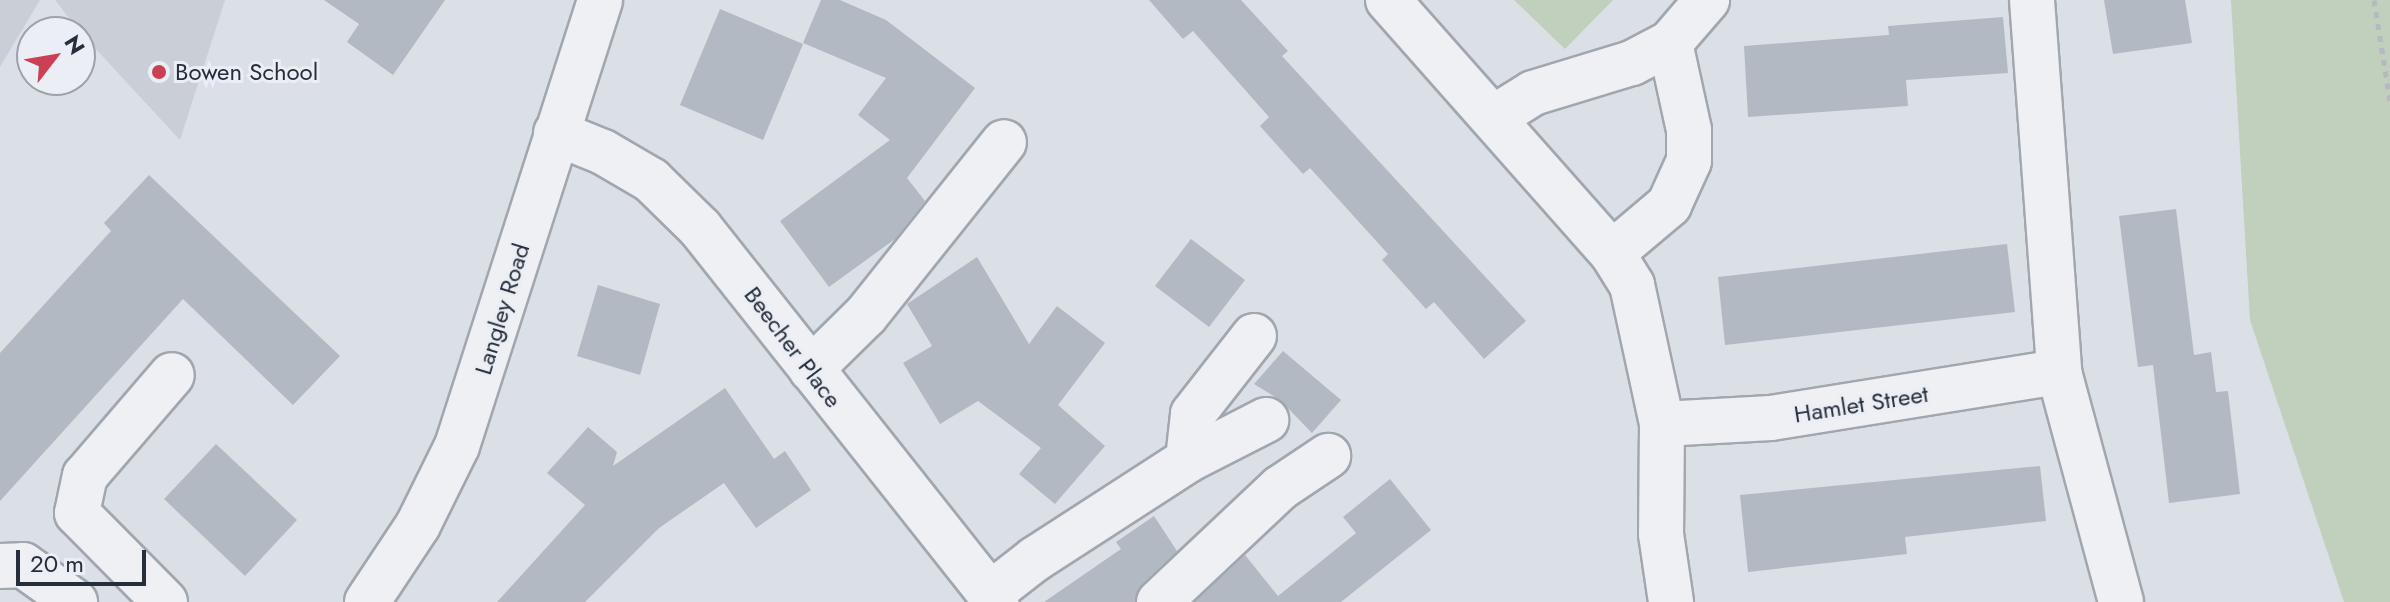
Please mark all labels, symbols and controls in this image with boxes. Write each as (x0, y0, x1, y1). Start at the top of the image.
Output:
north arrow (16, 16, 96, 96)
text: N (57, 29, 93, 60)
place label: Bowen School (175, 58, 318, 86)
marker: Bowen School (150, 63, 168, 81)
street label: Langley Road (468, 240, 536, 378)
street label: Beecher Place (738, 281, 848, 413)
street label: Hamlet Street (1792, 379, 1930, 429)
scale bar (20, 534, 150, 584)
text: 20 m (30, 546, 84, 581)

